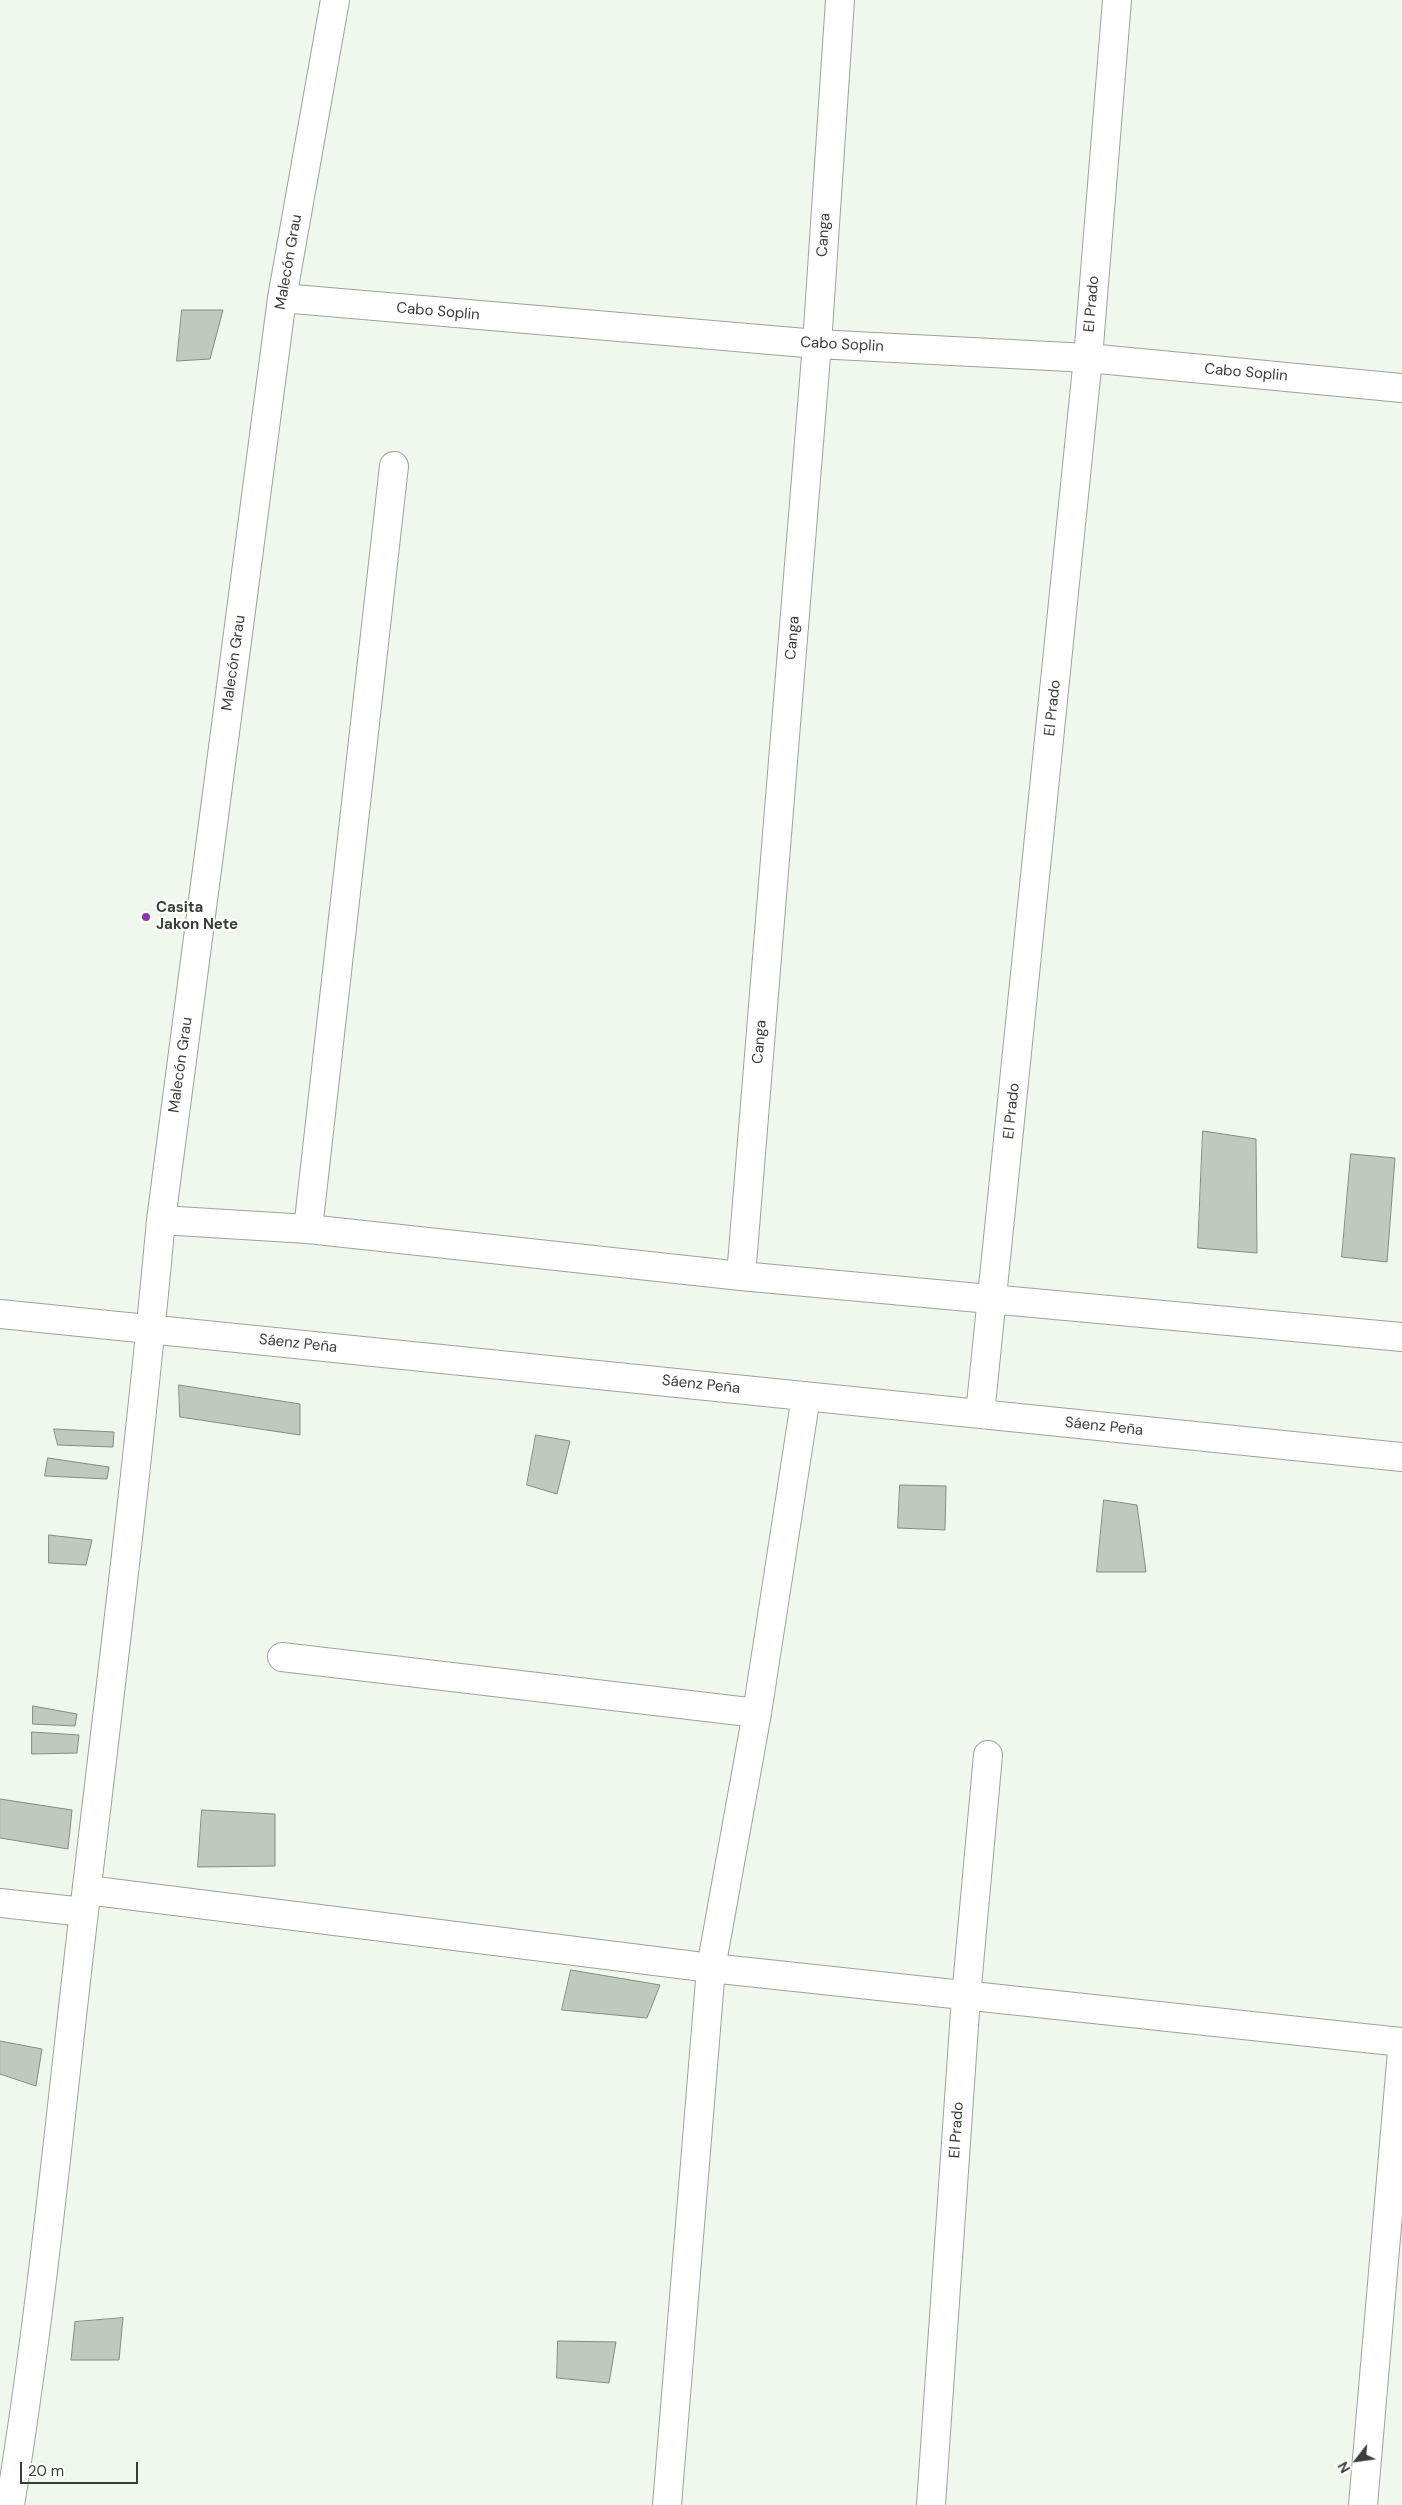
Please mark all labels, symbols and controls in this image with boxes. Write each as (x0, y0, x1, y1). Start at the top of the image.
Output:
street label: Canga (813, 212, 835, 258)
street label: Malecón Grau (272, 213, 306, 311)
street label: El Prado (1081, 275, 1103, 333)
street label: Cabo Soplin (396, 299, 480, 325)
street label: Cabo Soplin (800, 334, 884, 356)
street label: Cabo Soplin (1204, 360, 1288, 386)
street label: Malecón Grau (218, 614, 250, 712)
street label: Canga (782, 615, 804, 661)
street label: El Prado (1041, 679, 1065, 737)
place label: Casita Jakon Nete (156, 899, 238, 934)
marker: Casita Jakon Nete (140, 911, 152, 923)
street label: Malecón Grau (165, 1016, 197, 1114)
street label: Canga (749, 1019, 771, 1065)
street label: El Prado (1000, 1082, 1024, 1140)
street label: Sáenz Peña (258, 1331, 338, 1357)
street label: Sáenz Peña (661, 1372, 741, 1398)
street label: Sáenz Peña (1064, 1414, 1144, 1440)
street label: El Prado (946, 2101, 968, 2159)
north arrow (1332, 2435, 1382, 2485)
scale bar (22, 2452, 140, 2484)
text: N (1334, 2459, 1354, 2476)
text: 20 m (28, 2461, 64, 2481)

